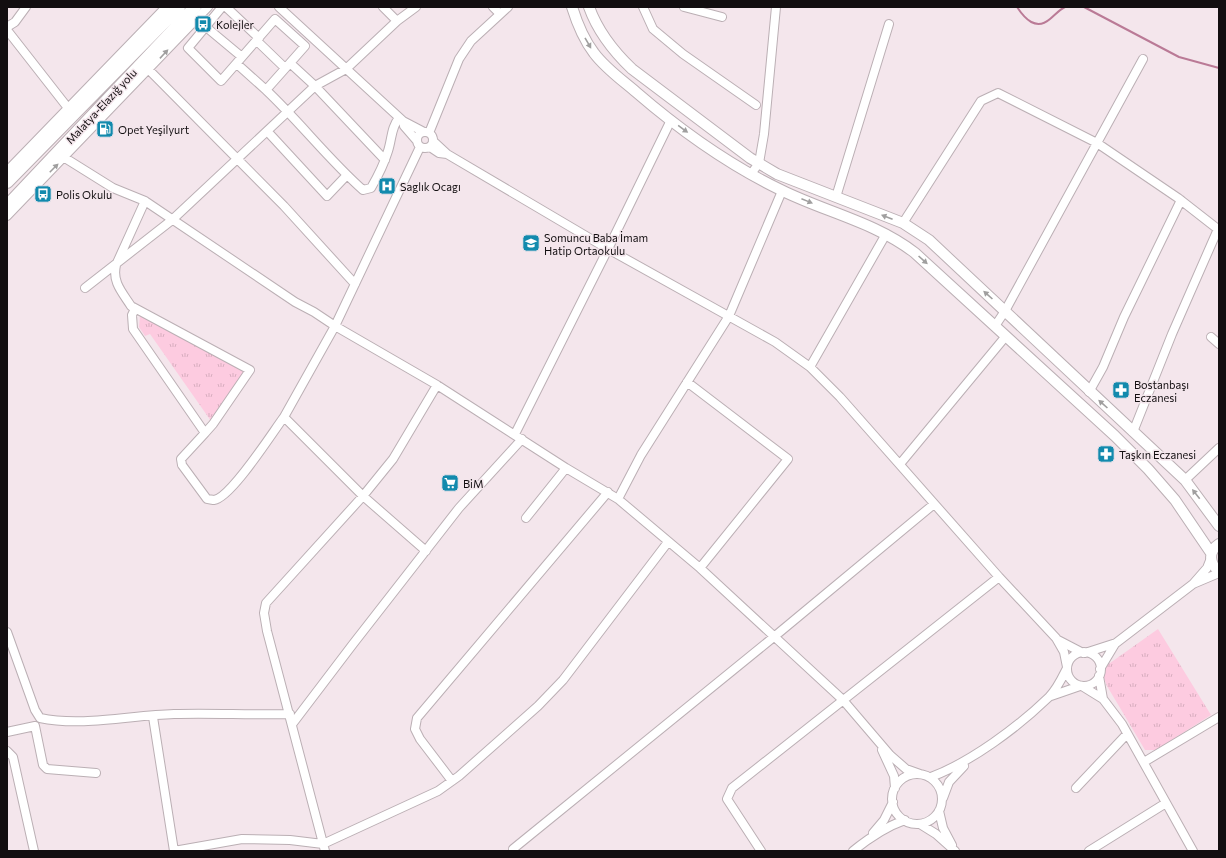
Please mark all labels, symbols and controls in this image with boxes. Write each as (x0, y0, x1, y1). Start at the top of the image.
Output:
bus stop icon: Kolejler (193, 14, 213, 34)
place label: Kolejler (216, 18, 255, 31)
one-way arrow (584, 37, 591, 49)
one-way arrow (159, 50, 168, 59)
street label: Malatya-Elazığ yolu (63, 66, 139, 146)
fuel station icon: Opet Yeşilyurt (95, 119, 115, 139)
place label: Opet Yeşilyurt (118, 123, 190, 136)
one-way arrow (678, 125, 689, 133)
one-way arrow (49, 163, 59, 173)
hospital icon: Saglık Ocagı (377, 176, 397, 196)
place label: Saglık Ocagı (400, 180, 461, 193)
bus stop icon: Polis Okulu (33, 184, 53, 204)
place label: Polis Okulu (56, 188, 112, 201)
one-way arrow (802, 199, 814, 205)
one-way arrow (880, 213, 892, 219)
place label: Somuncu Baba İmam Hatip Ortaokulu (544, 230, 648, 257)
school or university icon: Somuncu Baba İmam Hatip Ortaokulu (521, 233, 541, 253)
one-way arrow (917, 255, 928, 264)
one-way arrow (983, 291, 994, 300)
place label: Bostanbaşı Eczanesi (1134, 378, 1189, 404)
pharmacy icon: Bostanbaşı Eczanesi (1111, 380, 1131, 400)
one-way arrow (1098, 399, 1108, 409)
pharmacy icon: Taşkın Eczanesi (1096, 444, 1116, 464)
place label: Taşkın Eczanesi (1119, 448, 1196, 461)
supermarket icon: BiM (440, 473, 460, 493)
place label: BiM (463, 477, 483, 490)
one-way arrow (1192, 489, 1200, 500)

